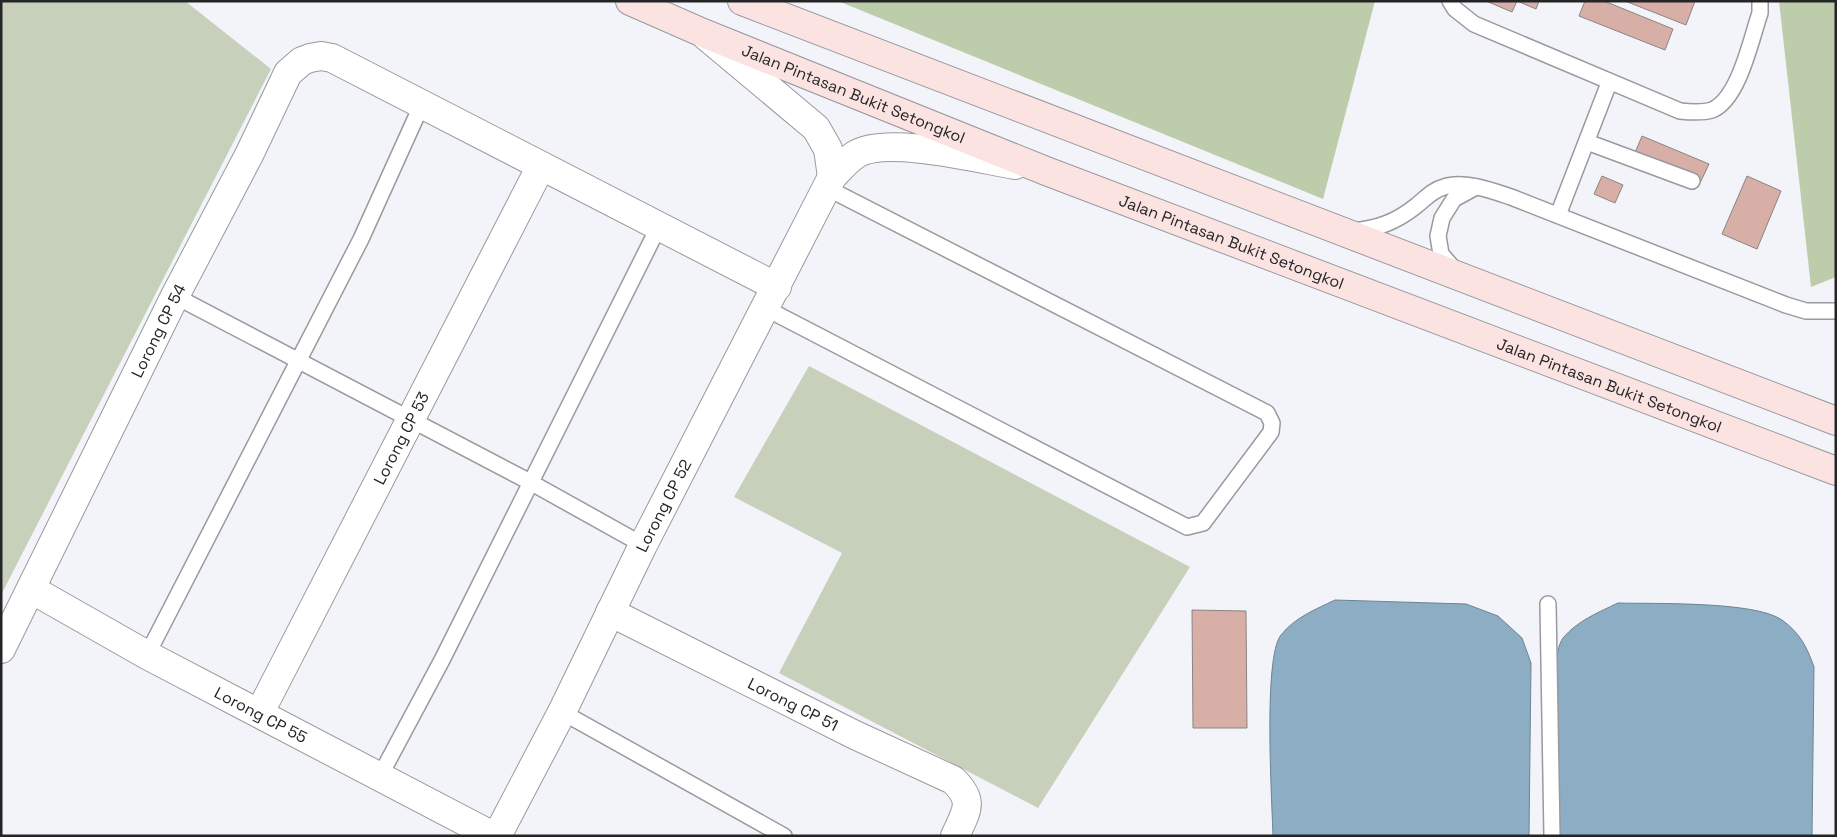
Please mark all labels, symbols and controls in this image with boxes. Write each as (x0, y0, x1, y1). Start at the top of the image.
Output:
street label: Jalan Pintasan Bukit Setongkol (739, 39, 968, 148)
street label: Jalan Pintasan Bukit Setongkol (1116, 189, 1347, 294)
street label: Lorong CP 54 (126, 280, 190, 381)
street label: Jalan Pintasan Bukit Setongkol (1494, 333, 1725, 437)
street label: Lorong CP 53 (368, 388, 434, 488)
street label: Lorong CP 52 (631, 456, 696, 555)
street label: Lorong CP 51 (744, 672, 842, 735)
street label: Lorong CP 55 (211, 682, 311, 747)

